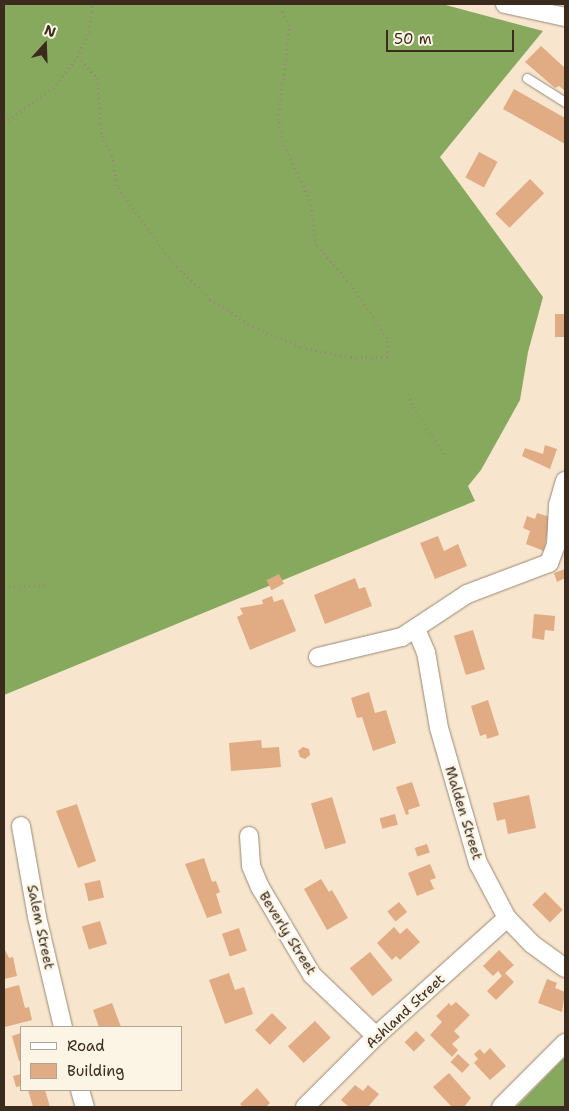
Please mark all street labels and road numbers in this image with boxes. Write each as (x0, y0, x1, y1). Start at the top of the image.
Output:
street label: Malden Street (442, 764, 486, 862)
street label: Salem Street (24, 883, 58, 971)
street label: Beverly Street (256, 888, 320, 978)
street label: Ashland Street (362, 970, 448, 1052)

